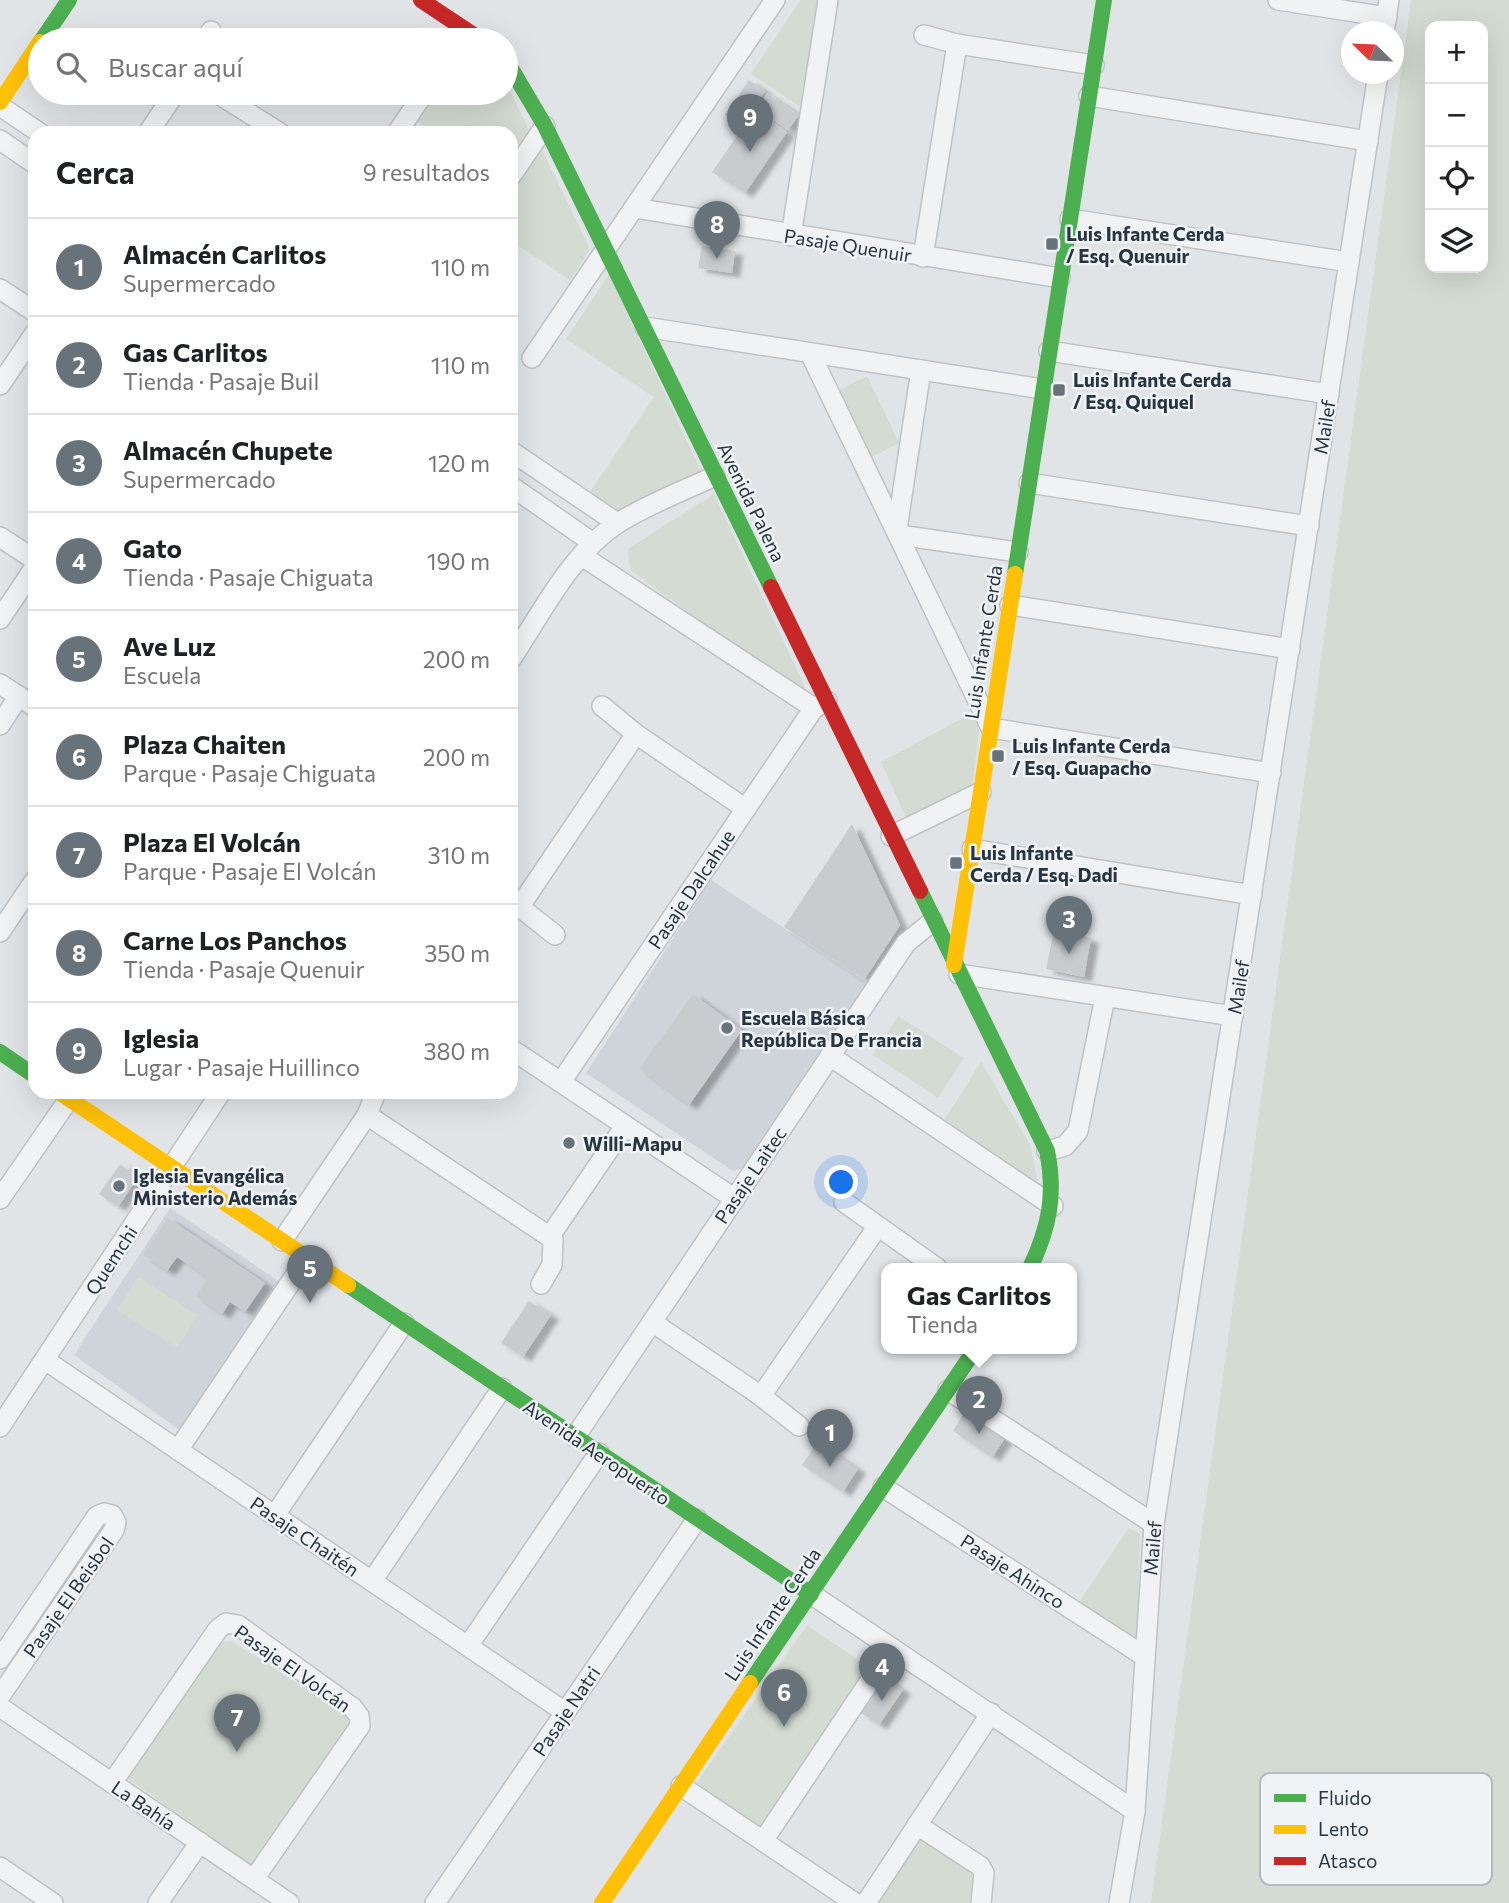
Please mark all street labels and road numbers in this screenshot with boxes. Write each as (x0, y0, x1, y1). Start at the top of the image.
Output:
street label: Pasaje Quenuir (782, 224, 914, 267)
street label: Mailef (1308, 398, 1340, 456)
street label: Avenida Palena (713, 439, 791, 565)
street label: Luis Infante Cerda (959, 563, 1007, 721)
street label: Pasaje Dalcahue (643, 825, 739, 953)
street label: Mailef (1222, 958, 1254, 1016)
street label: Pasaje Laitec (709, 1122, 791, 1228)
street label: Quemchi (80, 1221, 142, 1299)
street label: Avenida Aeropuerto (519, 1394, 675, 1510)
street label: Pasaje Chaitén (246, 1491, 364, 1581)
street label: Mailef (1138, 1519, 1166, 1576)
street label: Pasaje Ahinco (957, 1529, 1069, 1613)
street label: Pasaje El Beisbol (18, 1532, 118, 1662)
street label: Luis Infante Cerda (719, 1543, 825, 1685)
street label: Pasaje El Volcán (230, 1619, 356, 1717)
street label: Pasaje Natri (528, 1662, 604, 1760)
street label: La Bahía (108, 1775, 180, 1835)

